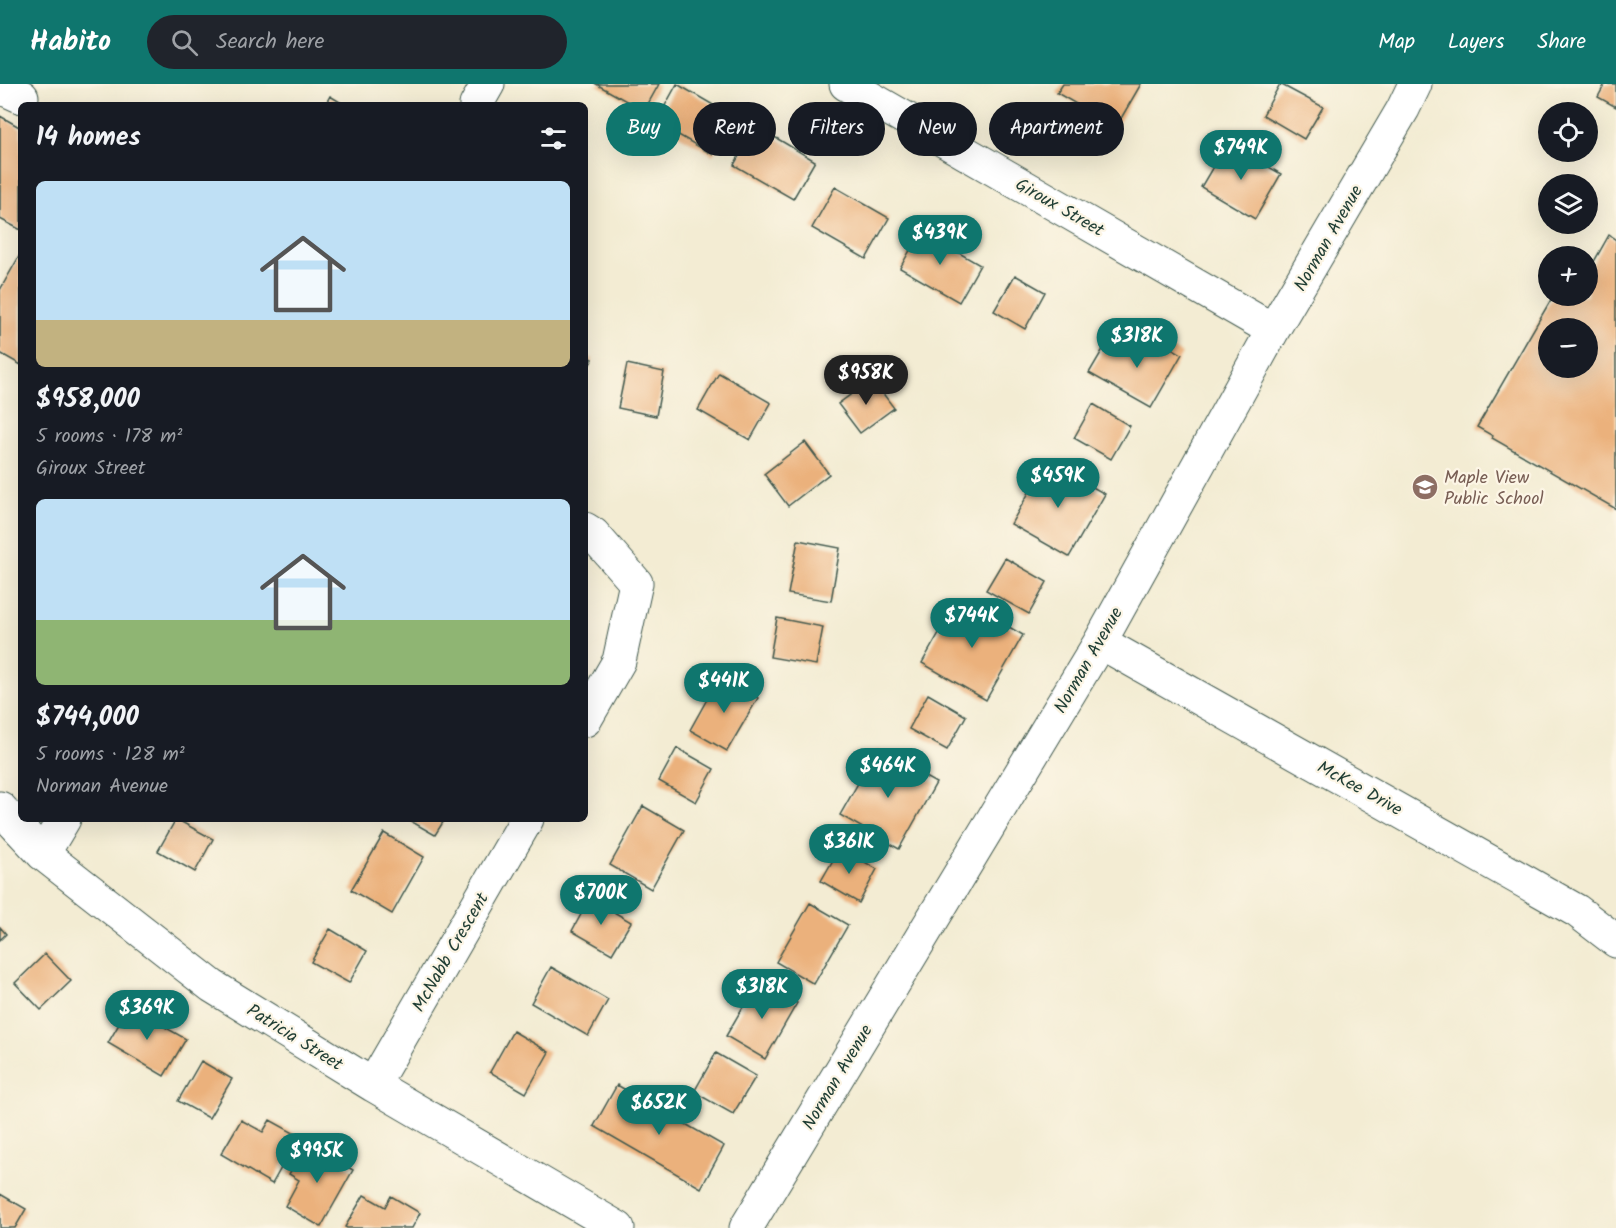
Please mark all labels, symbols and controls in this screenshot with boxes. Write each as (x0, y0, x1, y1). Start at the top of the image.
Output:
search box (147, 15, 567, 69)
text: Habito (30, 20, 111, 65)
text: Search here (216, 25, 325, 60)
icon: search (168, 26, 201, 59)
text: Map (1378, 26, 1415, 59)
text: Layers (1448, 26, 1504, 59)
text: Share (1537, 26, 1586, 59)
chip: Buy (606, 102, 681, 156)
chip: Rent (693, 102, 776, 156)
chip: Filters (788, 102, 885, 156)
chip: New (897, 102, 977, 156)
chip: Apartment (989, 102, 1124, 156)
map controls (1538, 102, 1598, 378)
button: locate (1538, 102, 1598, 162)
text: 14 homes (36, 117, 141, 159)
icon: filters (537, 122, 570, 155)
pin: $749K (1199, 130, 1283, 181)
text: $749K (1214, 133, 1268, 165)
street label: Giroux Street (1009, 171, 1110, 246)
button: layers (1538, 174, 1598, 234)
street label: Norman Avenue (1287, 180, 1372, 297)
pin: $439K (898, 215, 982, 266)
text: $439K (912, 218, 968, 250)
icon: home (249, 220, 357, 328)
button: + (1538, 246, 1598, 306)
pin: $318K (1095, 318, 1179, 369)
button: − (1538, 318, 1598, 378)
text: $318K (1111, 321, 1163, 353)
pin: $958K (824, 355, 908, 406)
text: $958K (838, 358, 894, 390)
text: $958,000 (36, 379, 140, 421)
text: 5 rooms · 178 m² (36, 421, 182, 453)
text: Giroux Street (36, 453, 146, 485)
pin: $459K (1016, 458, 1100, 509)
text: $459K (1030, 461, 1086, 493)
place label: Maple View Public School (1444, 464, 1544, 514)
school or university icon: Maple View Public School (1410, 472, 1440, 502)
icon: home (249, 538, 357, 646)
pin: $744K (930, 598, 1014, 649)
text: $744K (944, 601, 1000, 633)
street label: Norman Avenue (1047, 602, 1132, 719)
pin: $441K (682, 663, 766, 714)
text: $441K (698, 666, 750, 698)
text: $744,000 (36, 697, 139, 739)
text: 5 rooms · 128 m² (36, 739, 185, 771)
pin: $464K (846, 748, 930, 799)
text: $464K (860, 751, 916, 783)
street label: McKee Drive (1311, 754, 1407, 825)
text: Norman Avenue (36, 771, 168, 803)
pin: $361K (807, 824, 891, 875)
text: $361K (823, 827, 875, 859)
pin: $700K (559, 875, 643, 926)
text: $700K (574, 878, 628, 910)
street label: McNabb Crescent (405, 887, 498, 1018)
pin: $318K (720, 969, 804, 1020)
text: $318K (736, 972, 788, 1004)
pin: $369K (105, 990, 189, 1041)
text: $369K (119, 993, 175, 1025)
street label: Patricia Street (240, 997, 349, 1080)
street label: Norman Avenue (795, 1019, 881, 1136)
pin: $652K (617, 1085, 701, 1136)
text: $652K (631, 1088, 687, 1120)
pin: $995K (275, 1133, 359, 1184)
text: $995K (290, 1136, 344, 1168)

